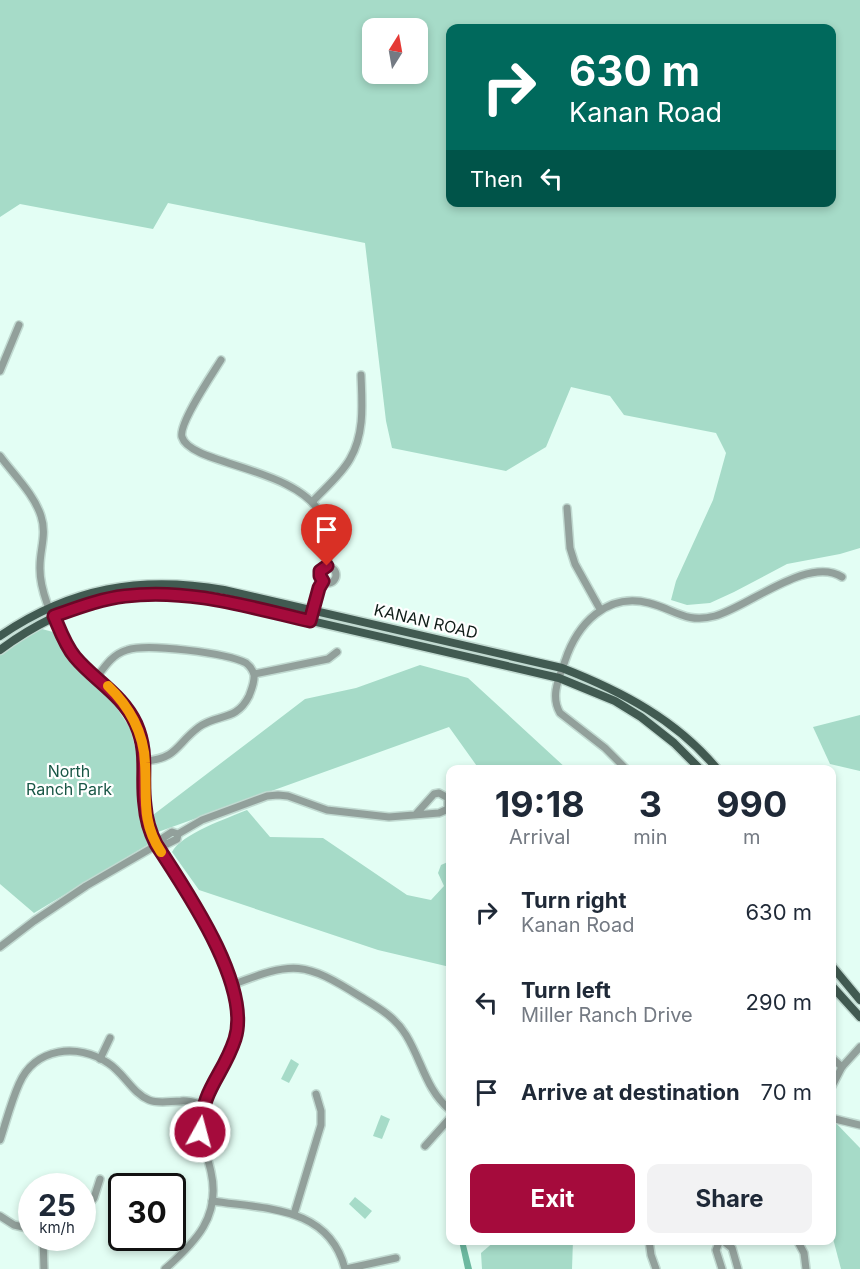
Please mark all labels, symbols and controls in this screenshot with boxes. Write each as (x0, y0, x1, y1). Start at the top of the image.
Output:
north arrow (362, 18, 428, 84)
map controls (362, 18, 428, 84)
text: 630 m (569, 45, 700, 96)
icon: right (470, 48, 548, 126)
text: Kanan Road (569, 96, 722, 129)
icon: left (535, 162, 568, 195)
text: Then (470, 166, 523, 192)
pin (301, 504, 352, 566)
icon: arrive (310, 513, 343, 546)
street label: KANAN ROAD (372, 599, 480, 643)
park label: North Ranch Park (26, 761, 112, 799)
text: 19:18 (495, 782, 585, 826)
text: 3 (639, 782, 662, 826)
text: 990 (716, 782, 787, 826)
text: Arrival (509, 825, 570, 849)
text: min (633, 825, 668, 849)
text: m (743, 825, 761, 849)
text: Turn right (521, 887, 627, 913)
icon: right (470, 896, 503, 929)
text: 630 m (745, 899, 812, 925)
text: Kanan Road (521, 913, 634, 937)
text: Turn left (521, 977, 611, 1003)
icon: left (470, 986, 503, 1019)
text: 290 m (746, 989, 812, 1015)
text: Miller Ranch Drive (521, 1003, 693, 1027)
icon: arrive (470, 1076, 503, 1109)
text: Arrive at destination (521, 1079, 740, 1105)
text: 70 m (761, 1079, 812, 1105)
position arrow (168, 1100, 232, 1164)
button: Exit (470, 1164, 635, 1233)
button: Share (647, 1164, 812, 1233)
speed limit sign: 30 (108, 1173, 186, 1251)
text: 25 (38, 1187, 76, 1223)
text: km/h (39, 1218, 75, 1237)

